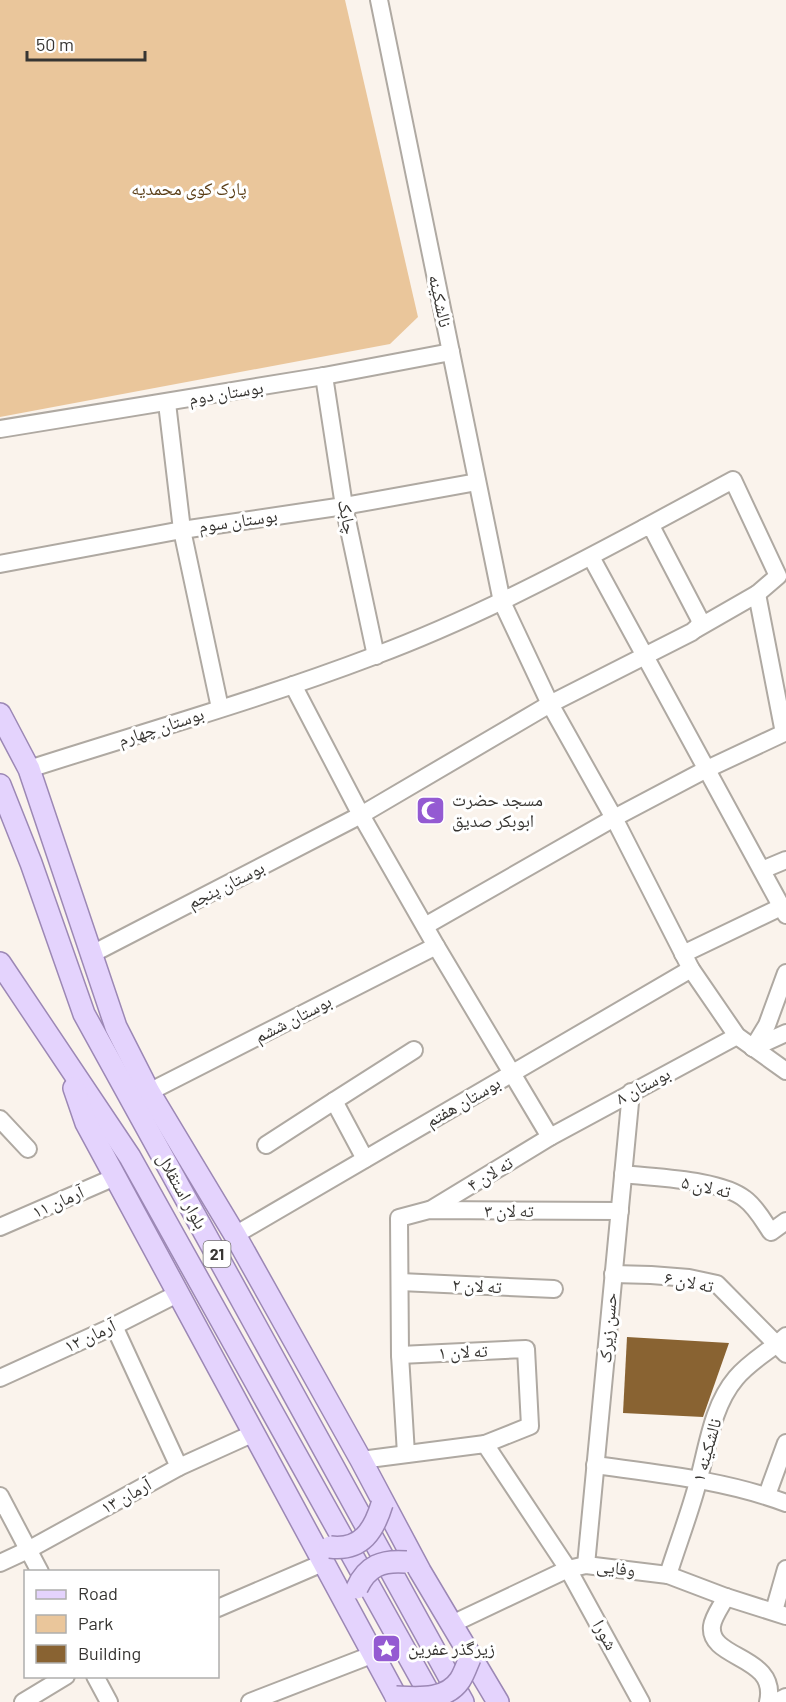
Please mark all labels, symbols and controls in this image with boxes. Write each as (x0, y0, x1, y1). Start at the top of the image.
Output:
scale bar (27, 24, 146, 62)
text: 50 m (36, 33, 74, 55)
park label: پارک کوی محمدیه (131, 177, 247, 200)
street label: نالشکینه (424, 272, 457, 329)
street label: بوستان دوم (187, 375, 265, 411)
street label: چابک (333, 498, 362, 536)
street label: بوستان سوم (197, 504, 279, 538)
street label: بوستان چهارم (115, 702, 207, 752)
place label: مسجد حضرت ابوبکر صدیق (452, 788, 543, 832)
mosque icon: مسجد حضرت ابوبکر صدیق (415, 794, 447, 826)
street label: بوستان پنجم (183, 855, 269, 915)
street label: بوستان ششم (250, 989, 336, 1049)
street label: بوستان ۸ (612, 1062, 674, 1109)
street label: بوستان هفتم (421, 1071, 505, 1133)
street label: بلوار استقلال (152, 1148, 213, 1233)
street label: ته لان ۴ (463, 1151, 517, 1196)
street label: ته لان ۵ (680, 1170, 733, 1203)
street label: آرمان ۱۱ (28, 1180, 88, 1223)
street label: ته لان ۳ (484, 1199, 534, 1222)
road number: 21 (204, 1241, 230, 1267)
street label: ته لان ۶ (663, 1265, 716, 1298)
street label: ته لان ۲ (452, 1273, 502, 1298)
street label: حسن زیرک (593, 1292, 622, 1364)
street label: آرمان ۱۲ (60, 1313, 120, 1357)
street label: ته لان ۱ (438, 1339, 488, 1364)
street label: نالشکینه ۱ (686, 1415, 726, 1484)
street label: آرمان ۱۳ (96, 1472, 155, 1519)
street label: وفایی (595, 1554, 637, 1581)
legend (24, 1570, 219, 1678)
text: Road (78, 1582, 118, 1604)
text: Park (78, 1612, 113, 1634)
street label: شورا (589, 1615, 623, 1654)
place icon: زیرگذر عفرین (371, 1633, 403, 1665)
place label: زیرگذر عفرین (408, 1637, 495, 1660)
text: Building (78, 1642, 141, 1664)

